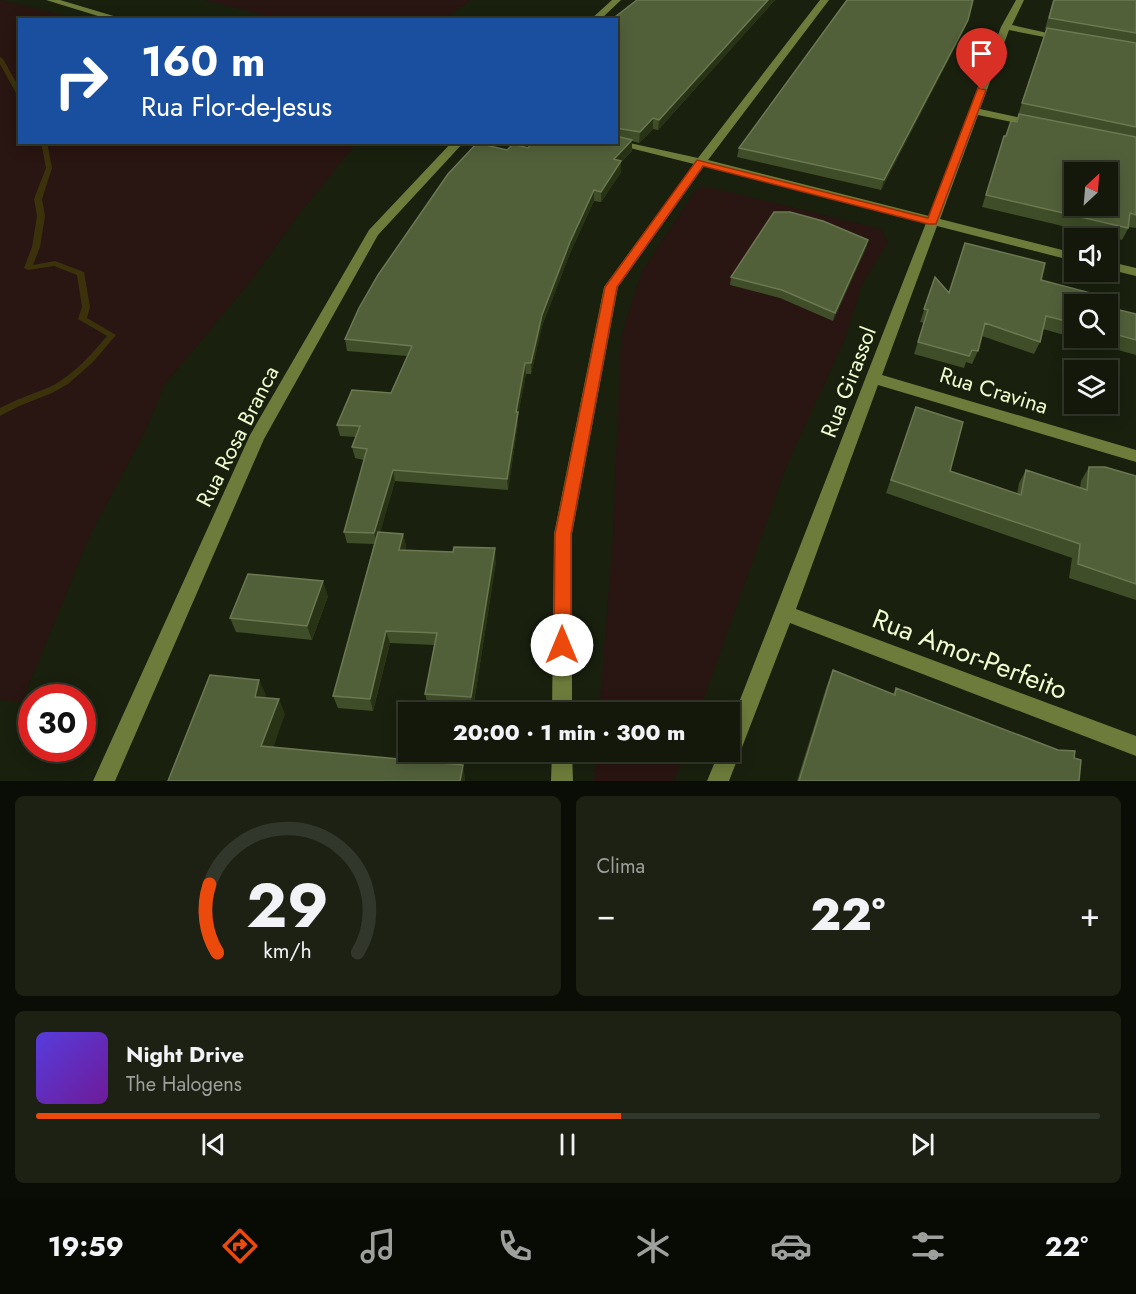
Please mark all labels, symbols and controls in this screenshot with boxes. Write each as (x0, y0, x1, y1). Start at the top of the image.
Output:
pin (956, 28, 1007, 90)
text: 160 m (141, 31, 265, 92)
icon: arrive (965, 37, 998, 70)
icon: right (42, 42, 120, 120)
text: Rua Flor-de-Jesus (141, 87, 332, 126)
north arrow (1064, 162, 1118, 216)
map controls (1064, 162, 1118, 414)
button: sound (1064, 228, 1118, 282)
button: search (1064, 294, 1118, 348)
street label: Rua Girassol (812, 322, 884, 442)
street label: Rua Cravina (936, 358, 1052, 422)
street label: Rua Rosa Branca (188, 360, 286, 512)
button: layers (1064, 360, 1118, 414)
street label: Rua Amor-Perfeito (867, 599, 1073, 709)
position arrow (530, 613, 594, 677)
speed limit sign: 30 (18, 684, 96, 762)
text: 20:00 · 1 min · 300 m (453, 716, 685, 748)
text: Clima (597, 852, 645, 881)
text: 29 (246, 860, 329, 950)
text: 22° (810, 882, 885, 947)
text: − (597, 891, 616, 938)
text: + (1080, 891, 1100, 938)
text: km/h (264, 935, 312, 966)
text: Night Drive (126, 1038, 244, 1070)
text: The Halogens (126, 1070, 242, 1099)
icon: previous (197, 1128, 230, 1161)
icon: pause (551, 1128, 584, 1161)
icon: next (906, 1128, 939, 1161)
icon: directions (219, 1225, 261, 1267)
icon: music (357, 1225, 399, 1267)
icon: phone (494, 1225, 536, 1267)
icon: climate (632, 1225, 674, 1267)
icon: car (770, 1225, 812, 1267)
icon: filters (907, 1225, 949, 1267)
text: 19:59 (48, 1227, 124, 1266)
text: 22° (1045, 1227, 1088, 1266)

